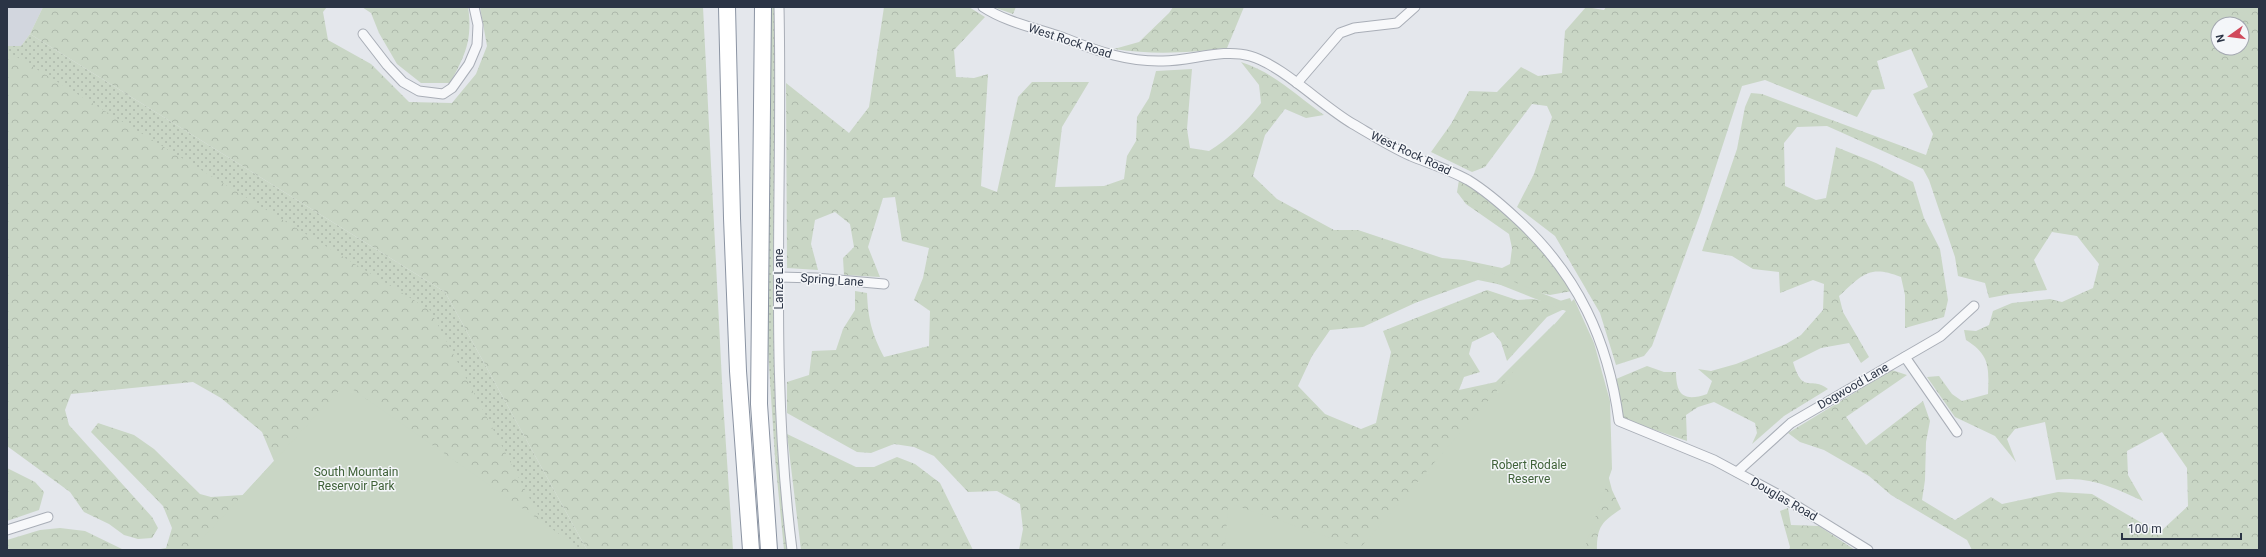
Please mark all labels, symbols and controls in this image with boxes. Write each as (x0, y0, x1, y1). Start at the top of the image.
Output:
north arrow (2210, 16, 2250, 56)
street label: West Rock Road (1026, 21, 1114, 61)
text: N (2213, 33, 2228, 44)
street label: West Rock Road (1369, 128, 1453, 178)
street label: Lanze Lane (772, 249, 786, 309)
street label: Spring Lane (800, 271, 864, 289)
street label: Dogwood Lane (1815, 360, 1891, 412)
park label: Robert Rodale Reserve (1491, 458, 1567, 486)
park label: South Mountain Reservoir Park (314, 465, 398, 493)
street label: Douglas Road (1748, 474, 1820, 524)
scale bar (2122, 515, 2241, 541)
text: 100 m (2128, 522, 2162, 536)

